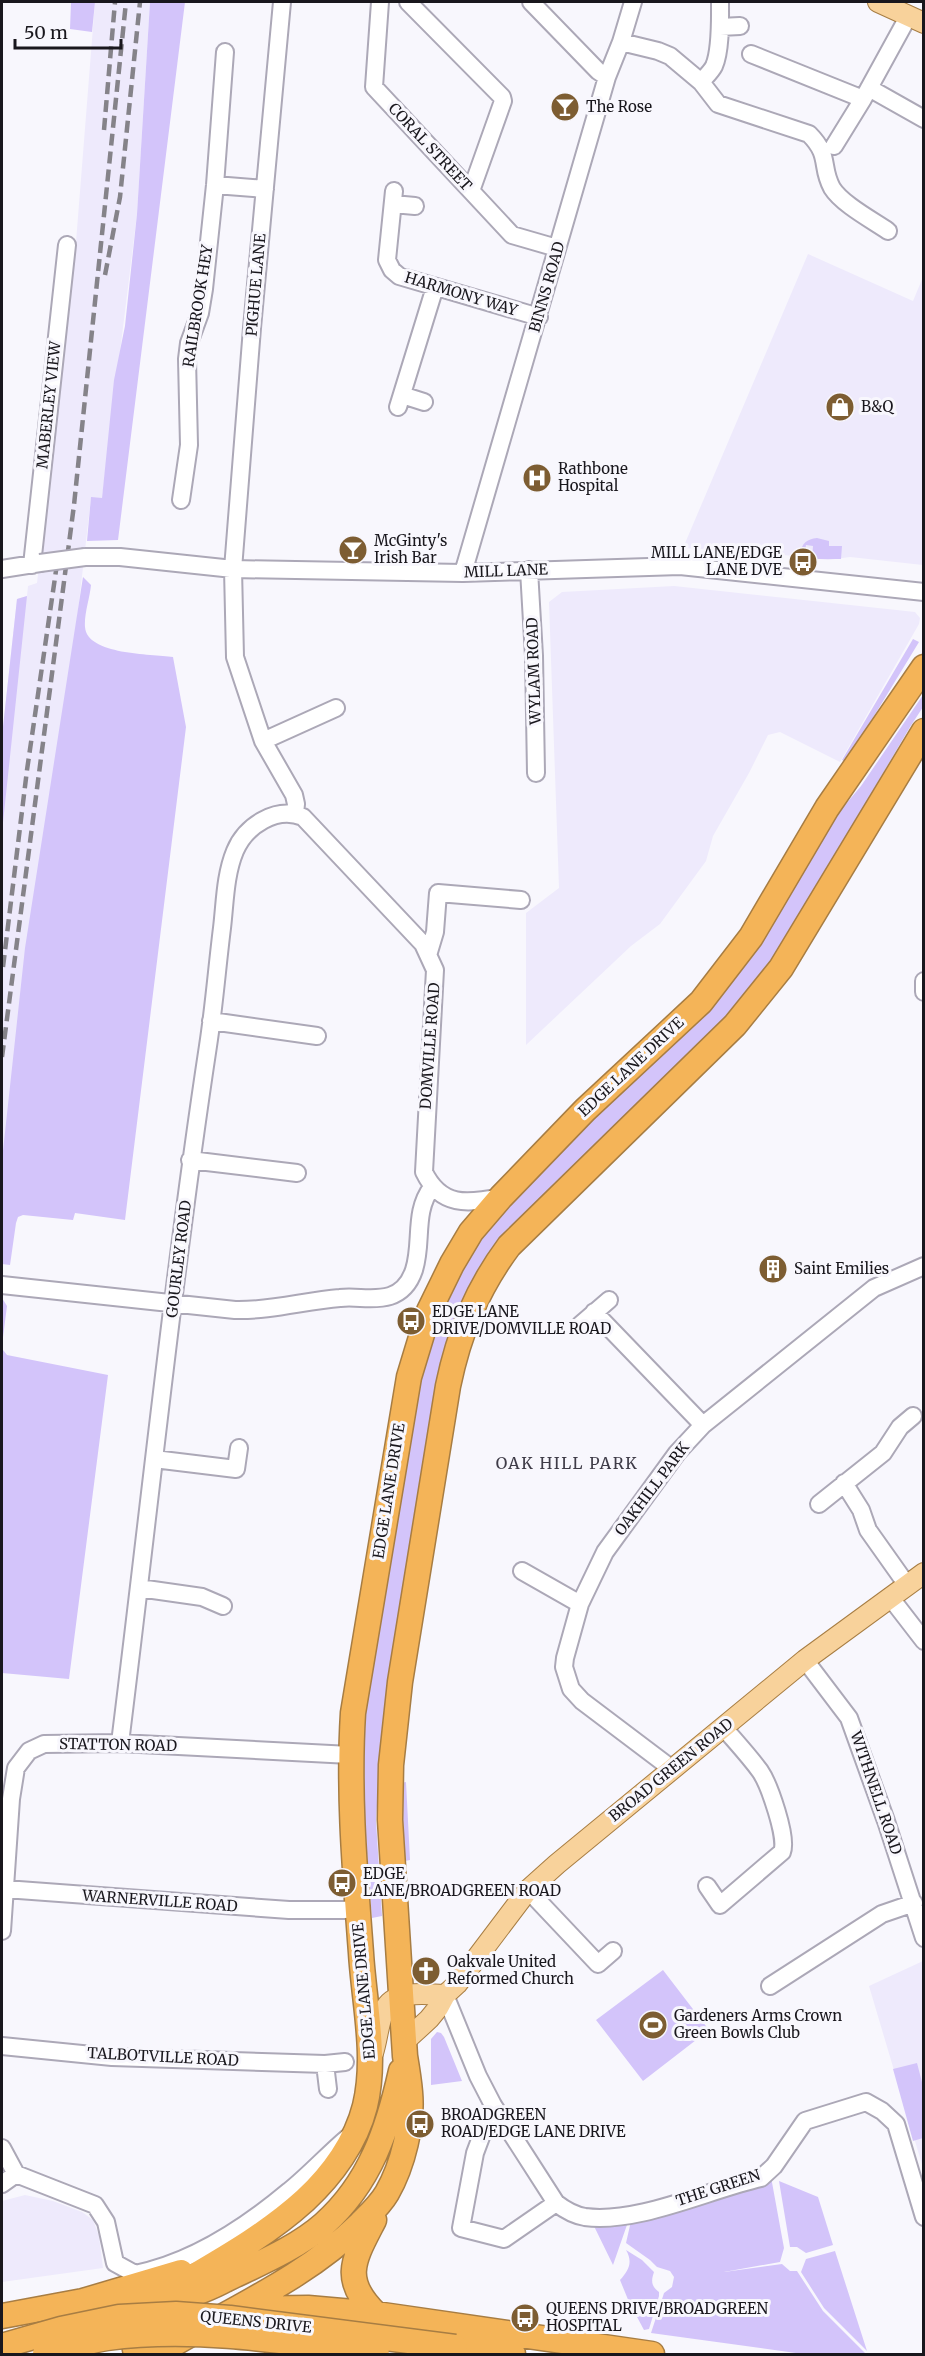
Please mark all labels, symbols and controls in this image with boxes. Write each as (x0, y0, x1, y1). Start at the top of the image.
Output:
scale bar (15, 12, 122, 50)
text: 50 m (24, 21, 68, 44)
bar icon: The Rose (549, 91, 581, 123)
place label: The Rose (586, 97, 652, 116)
street label: CORAL STREET (385, 99, 476, 195)
street label: PIGHUE LANE (242, 232, 270, 337)
street label: BINNS ROAD (524, 239, 569, 334)
street label: RAILBROOK HEY (178, 243, 217, 369)
street label: HARMONY WAY (402, 267, 520, 320)
street label: MABERLEY VIEW (32, 339, 65, 470)
shop icon: B&Q (824, 391, 856, 423)
place label: B&Q (861, 397, 895, 416)
place label: Rathbone Hospital (558, 459, 628, 495)
hospital icon: Rathbone Hospital (521, 462, 553, 494)
place label: McGinty's Irish Bar (374, 531, 447, 567)
bar icon: McGinty's Irish Bar (337, 534, 369, 566)
place label: MILL LANE/EDGE LANE DVE (651, 543, 782, 579)
bus stop icon: MILL LANE/EDGE LANE DVE (787, 546, 819, 578)
street label: MILL LANE (464, 560, 549, 581)
street label: WYLAM ROAD (522, 617, 545, 726)
street label: DOMVILLE ROAD (416, 982, 443, 1110)
street label: EDGE LANE DRIVE (574, 1013, 688, 1120)
street label: GOURLEY ROAD (162, 1199, 195, 1319)
building icon: Saint Emilies (757, 1253, 789, 1285)
place label: Saint Emilies (794, 1259, 889, 1278)
place label: EDGE LANE DRIVE/DOMVILLE ROAD (432, 1302, 611, 1338)
bus stop icon: EDGE LANE DRIVE/DOMVILLE ROAD (395, 1305, 427, 1337)
street label: EDGE LANE DRIVE (368, 1421, 409, 1560)
street label: OAKHILL PARK (610, 1438, 693, 1539)
district label: OAK HILL PARK (496, 1453, 638, 1473)
street label: BROAD GREEN ROAD (605, 1714, 737, 1825)
street label: WITHNELL ROAD (846, 1728, 906, 1857)
street label: STATTON ROAD (59, 1734, 177, 1755)
place label: EDGE LANE/BROADGREEN ROAD (363, 1864, 561, 1900)
bus stop icon: EDGE LANE/BROADGREEN ROAD (326, 1867, 358, 1899)
street label: WARNERVILLE ROAD (81, 1886, 238, 1915)
street label: EDGE LANE DRIVE (348, 1921, 379, 2060)
place label: Oakvale United Reformed Church (447, 1952, 574, 1988)
church icon: Oakvale United Reformed Church (410, 1955, 442, 1987)
place label: Gardeners Arms Crown Green Bowls Club (674, 2006, 842, 2042)
sports icon: Gardeners Arms Crown Green Bowls Club (637, 2009, 669, 2041)
street label: TALBOTVILLE ROAD (87, 2043, 239, 2070)
place label: BROADGREEN ROAD/EDGE LANE DRIVE (441, 2105, 626, 2141)
bus stop icon: BROADGREEN ROAD/EDGE LANE DRIVE (404, 2108, 436, 2140)
street label: THE GREEN (673, 2165, 763, 2210)
place label: QUEENS DRIVE/BROADGREEN HOSPITAL (546, 2299, 769, 2335)
bus stop icon: QUEENS DRIVE/BROADGREEN HOSPITAL (509, 2302, 541, 2334)
street label: QUEENS DRIVE (199, 2306, 313, 2337)

